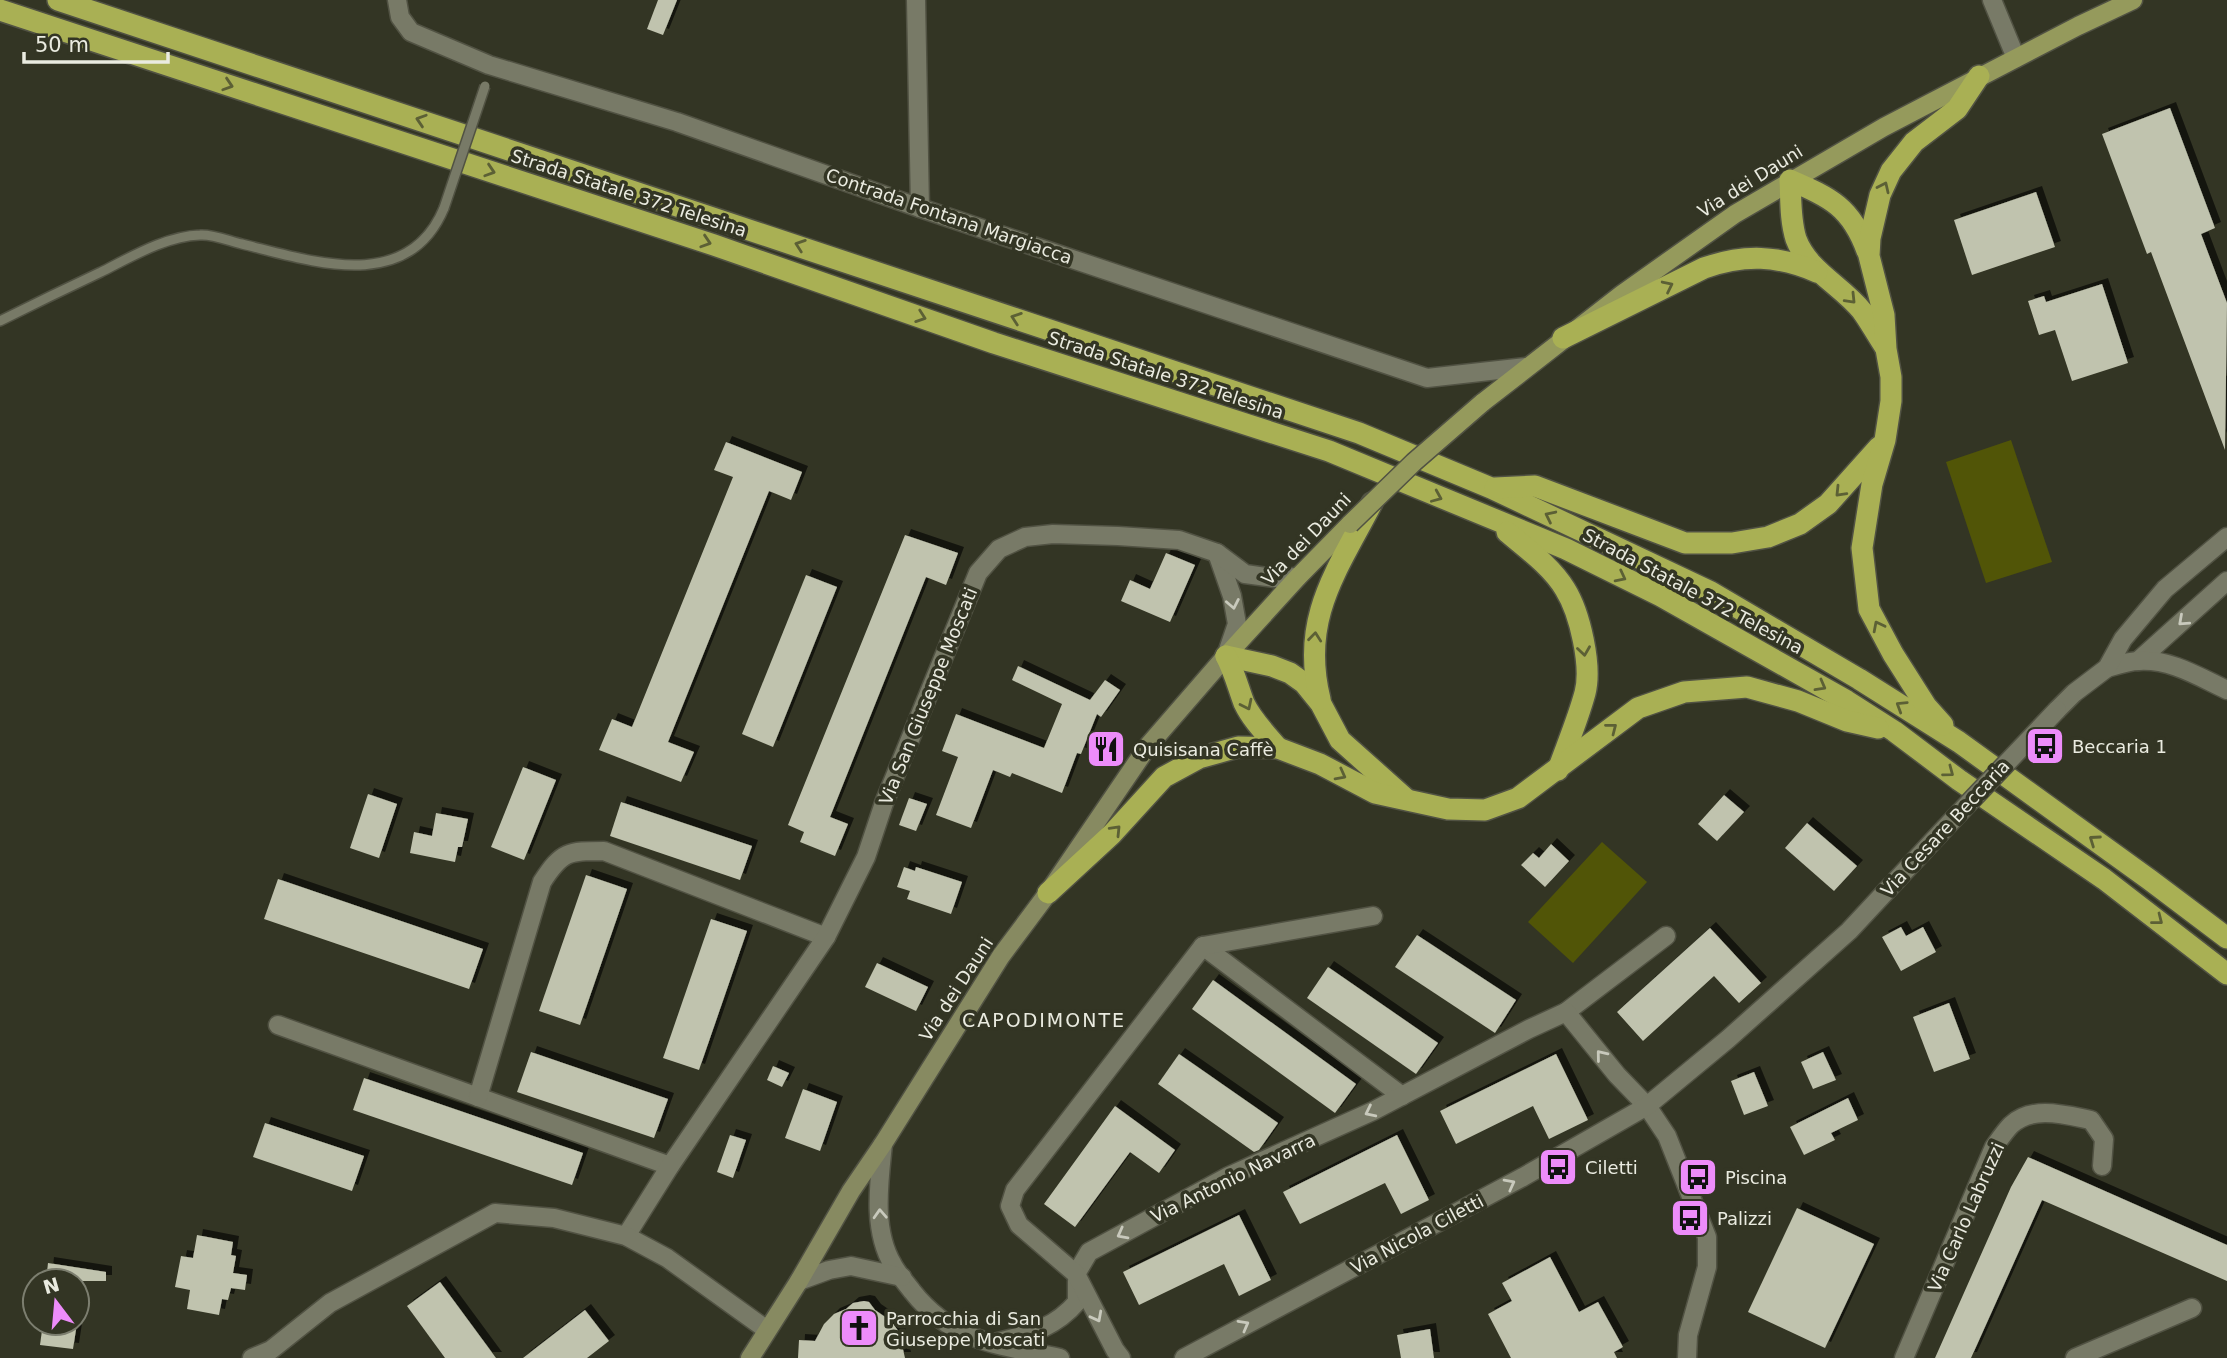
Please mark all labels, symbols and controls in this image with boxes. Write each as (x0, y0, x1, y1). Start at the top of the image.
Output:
scale bar (24, 21, 168, 65)
text: 50 m (35, 33, 89, 57)
one-way arrow (221, 76, 233, 91)
one-way arrow (416, 114, 428, 128)
street label: Via dei Dauni (1694, 140, 1806, 222)
street label: Strada Statale 372 Telesina (509, 145, 749, 241)
one-way arrow (484, 163, 496, 177)
street label: Contrada Fontana Margiacca (823, 164, 1075, 268)
one-way arrow (1876, 182, 1890, 194)
one-way arrow (700, 234, 712, 248)
one-way arrow (794, 239, 806, 254)
one-way arrow (1661, 281, 1673, 295)
one-way arrow (1842, 291, 1855, 304)
one-way arrow (915, 309, 927, 323)
one-way arrow (1010, 312, 1022, 326)
street label: Strada Statale 372 Telesina (1046, 327, 1286, 423)
one-way arrow (1836, 483, 1849, 496)
street label: Via dei Dauni (1257, 489, 1355, 589)
one-way arrow (1430, 489, 1442, 503)
one-way arrow (1545, 510, 1558, 524)
street label: Strada Statale 372 Telesina (1579, 524, 1807, 658)
one-way arrow (1614, 568, 1626, 582)
street label: Via San Giuseppe Moscati (875, 584, 981, 808)
one-way arrow (1225, 598, 1240, 610)
one-way arrow (2178, 613, 2191, 625)
one-way arrow (1873, 621, 1887, 633)
one-way arrow (1307, 631, 1322, 642)
one-way arrow (1576, 645, 1591, 657)
one-way arrow (1813, 678, 1826, 691)
one-way arrow (1239, 698, 1253, 710)
one-way arrow (1896, 701, 1909, 714)
one-way arrow (1605, 724, 1617, 737)
bus stop icon: Beccaria 1 (2024, 725, 2066, 767)
restaurant icon: Quisisana Caffè (1085, 728, 1127, 770)
place label: Beccaria 1 (2072, 736, 2167, 757)
place label: Quisisana Caffè (1133, 739, 1274, 760)
street label: Via Cesare Beccaria (1876, 755, 2014, 901)
one-way arrow (1941, 764, 1953, 776)
one-way arrow (1333, 766, 1346, 780)
one-way arrow (1107, 825, 1120, 838)
one-way arrow (2089, 836, 2102, 848)
one-way arrow (2150, 912, 2163, 925)
street label: Via dei Dauni (915, 933, 997, 1045)
district label: CAPODIMONTE (962, 1009, 1126, 1031)
one-way arrow (1597, 1051, 1610, 1063)
one-way arrow (1364, 1104, 1377, 1118)
street label: Via Antonio Navarra (1147, 1129, 1319, 1227)
street label: Via Carlo Labruzzi (1924, 1139, 2008, 1295)
bus stop icon: Ciletti (1537, 1146, 1579, 1188)
bus stop icon: Piscina (1677, 1156, 1719, 1198)
place label: Ciletti (1585, 1157, 1638, 1178)
place label: Piscina (1725, 1167, 1787, 1188)
one-way arrow (1503, 1179, 1515, 1192)
street label: Via Nicola Ciletti (1347, 1190, 1487, 1278)
bus stop icon: Palizzi (1669, 1197, 1711, 1239)
place label: Palizzi (1717, 1208, 1772, 1229)
one-way arrow (873, 1209, 888, 1220)
one-way arrow (1116, 1226, 1129, 1239)
north arrow (21, 1267, 91, 1337)
text: N (41, 1273, 62, 1298)
church icon: Parrocchia di San Giuseppe Moscati (838, 1307, 880, 1349)
place label: Parrocchia di San Giuseppe Moscati (886, 1308, 1045, 1350)
one-way arrow (1089, 1310, 1103, 1322)
one-way arrow (1237, 1320, 1249, 1333)

